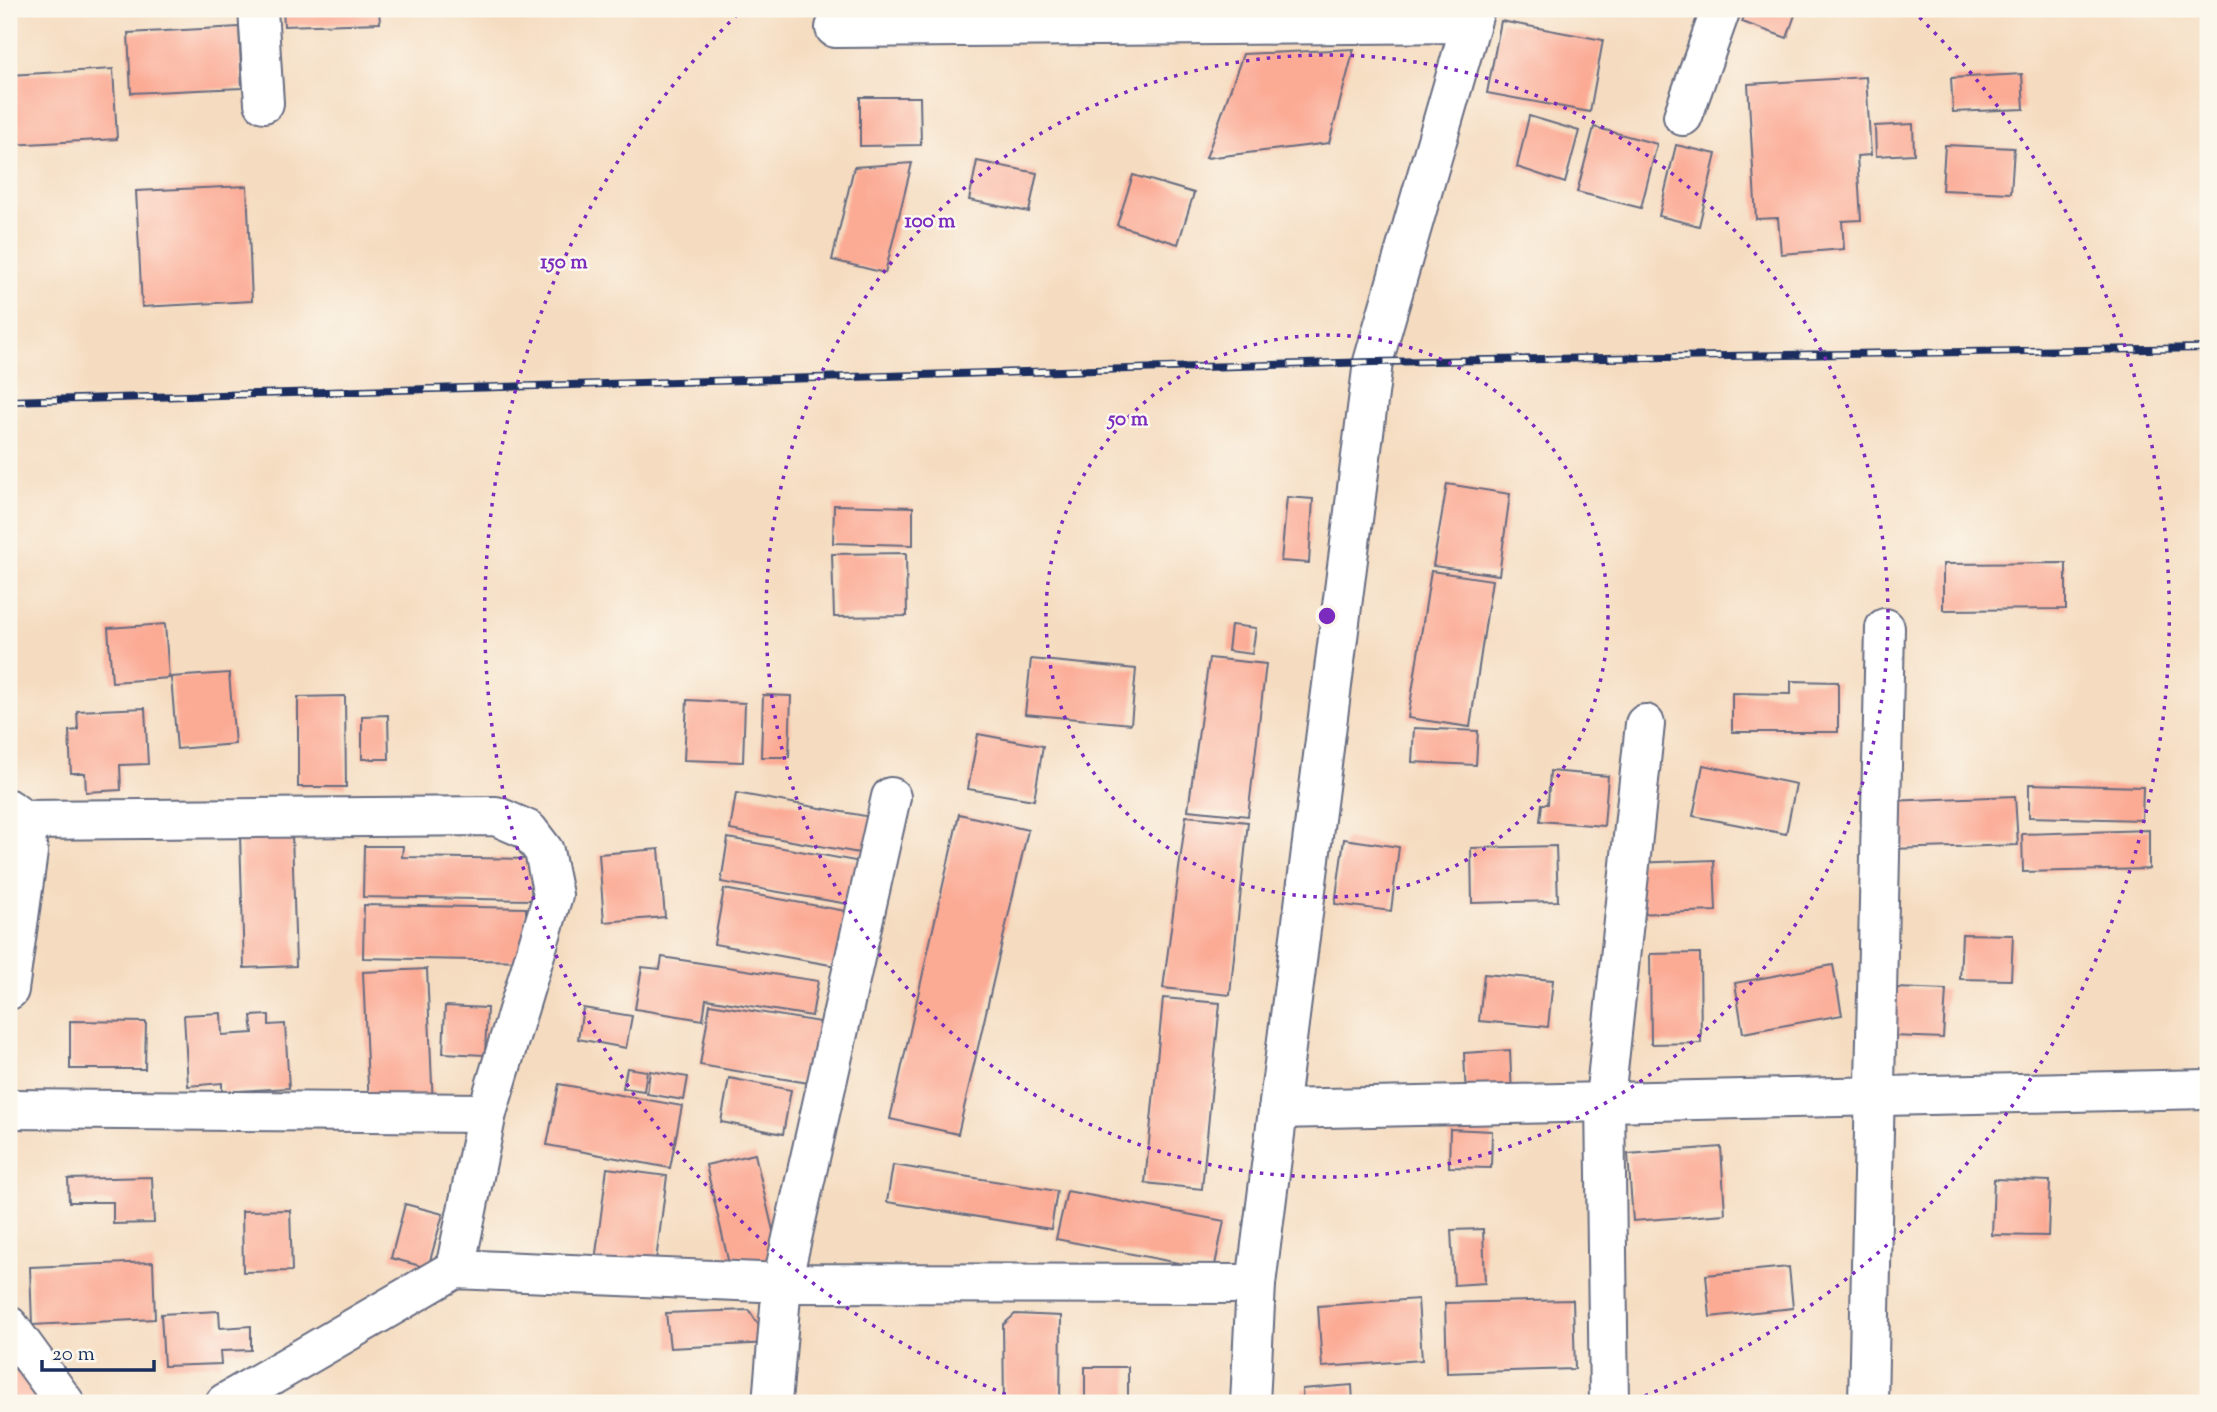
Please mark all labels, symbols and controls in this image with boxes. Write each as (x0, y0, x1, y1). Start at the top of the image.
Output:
text: 100 m (905, 207, 956, 237)
text: 150 m (540, 248, 588, 278)
text: 50 m (1106, 405, 1149, 435)
centre of rings (1315, 604, 1339, 628)
scale bar (42, 1328, 154, 1372)
text: 20 m (52, 1340, 95, 1370)

